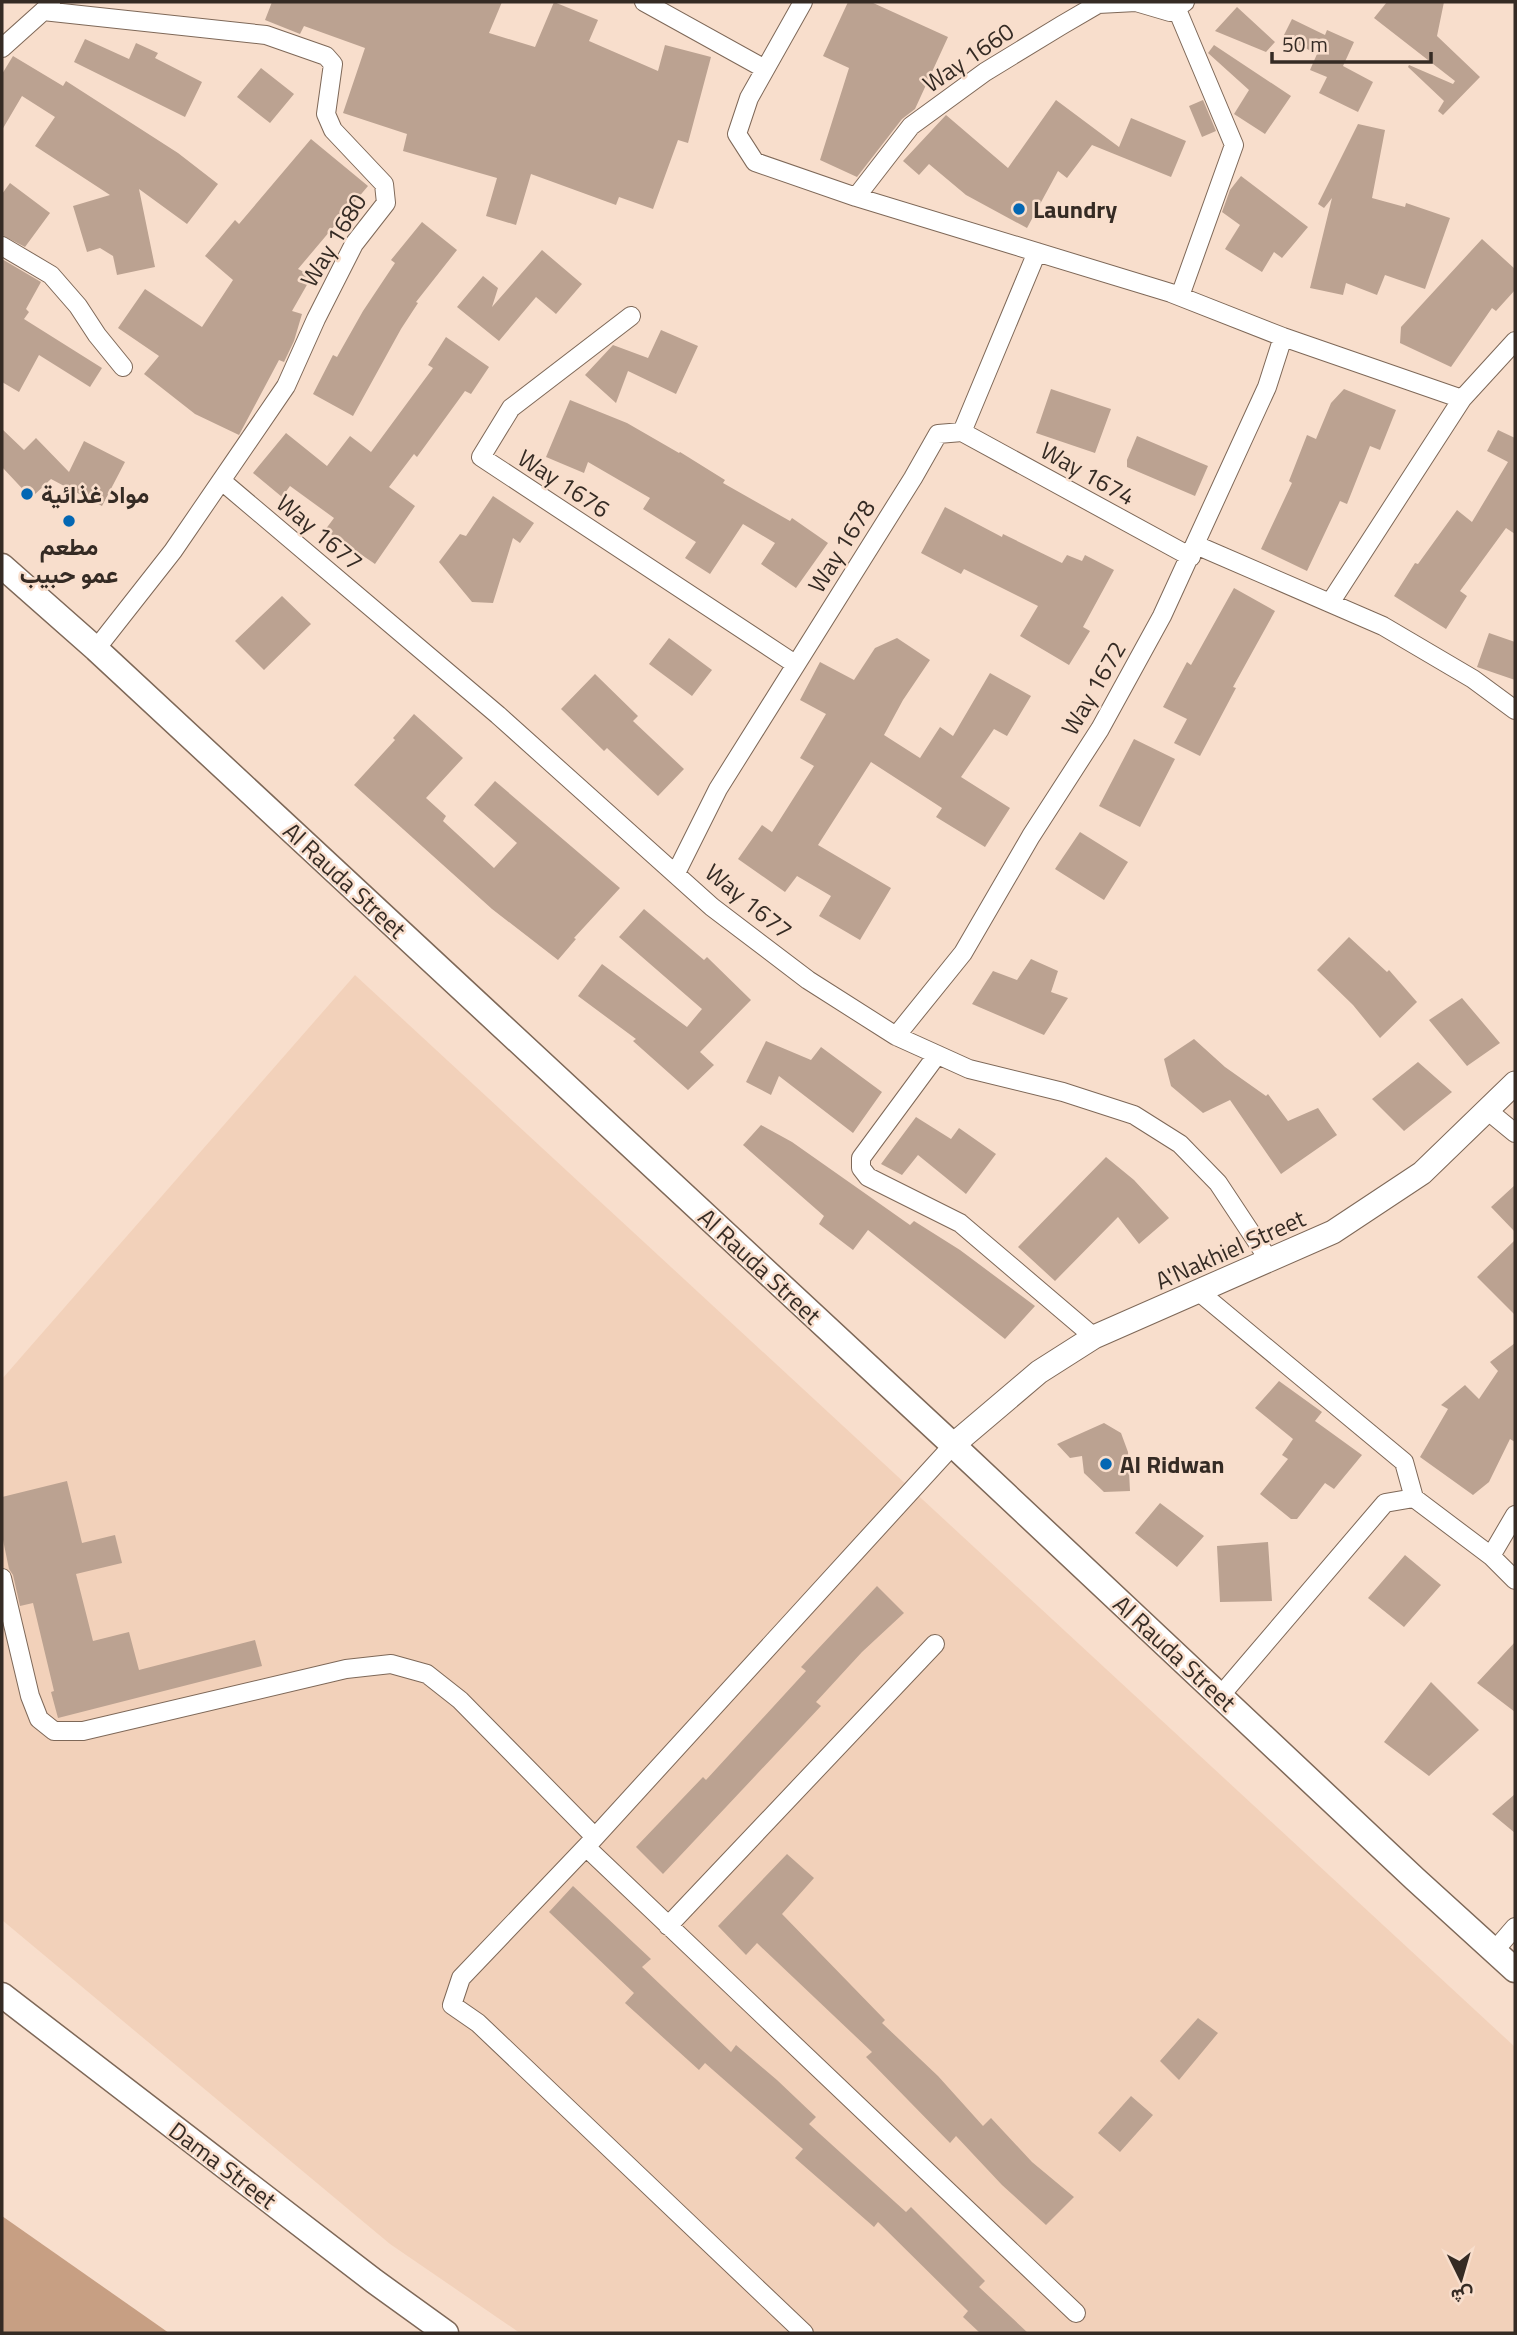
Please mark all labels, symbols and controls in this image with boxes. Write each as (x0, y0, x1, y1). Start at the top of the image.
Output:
street label: Way 1660 (915, 13, 1021, 101)
scale bar (1272, 21, 1431, 65)
text: 50 m (1282, 28, 1328, 60)
street label: Way 1680 (291, 186, 375, 294)
place label: Laundry (1033, 191, 1117, 227)
marker: Laundry (1011, 201, 1027, 217)
street label: Way 1674 (1034, 432, 1142, 514)
street label: Way 1676 (511, 440, 617, 526)
place label: مواد غذائية (41, 476, 149, 512)
street label: Way 1677 (269, 485, 371, 579)
marker: مواد غذائية (19, 486, 35, 502)
street label: Way 1678 (798, 493, 884, 599)
marker: مطعم عمو حبيب (61, 513, 77, 529)
place label: مطعم عمو حبيب (20, 528, 118, 592)
street label: Way 1672 (1052, 634, 1134, 742)
street label: Al Rauda Street (275, 813, 415, 947)
street label: Way 1677 (697, 854, 801, 948)
street label: Al Rauda Street (690, 1199, 830, 1333)
street label: A'Nakhiel Street (1149, 1200, 1311, 1298)
place label: Al Ridwan (1120, 1446, 1225, 1482)
marker: Al Ridwan (1098, 1456, 1114, 1472)
street label: Al Rauda Street (1105, 1586, 1245, 1720)
street label: Dama Street (162, 2112, 285, 2218)
north arrow (1426, 2244, 1496, 2314)
text: ش (1450, 2281, 1475, 2312)

